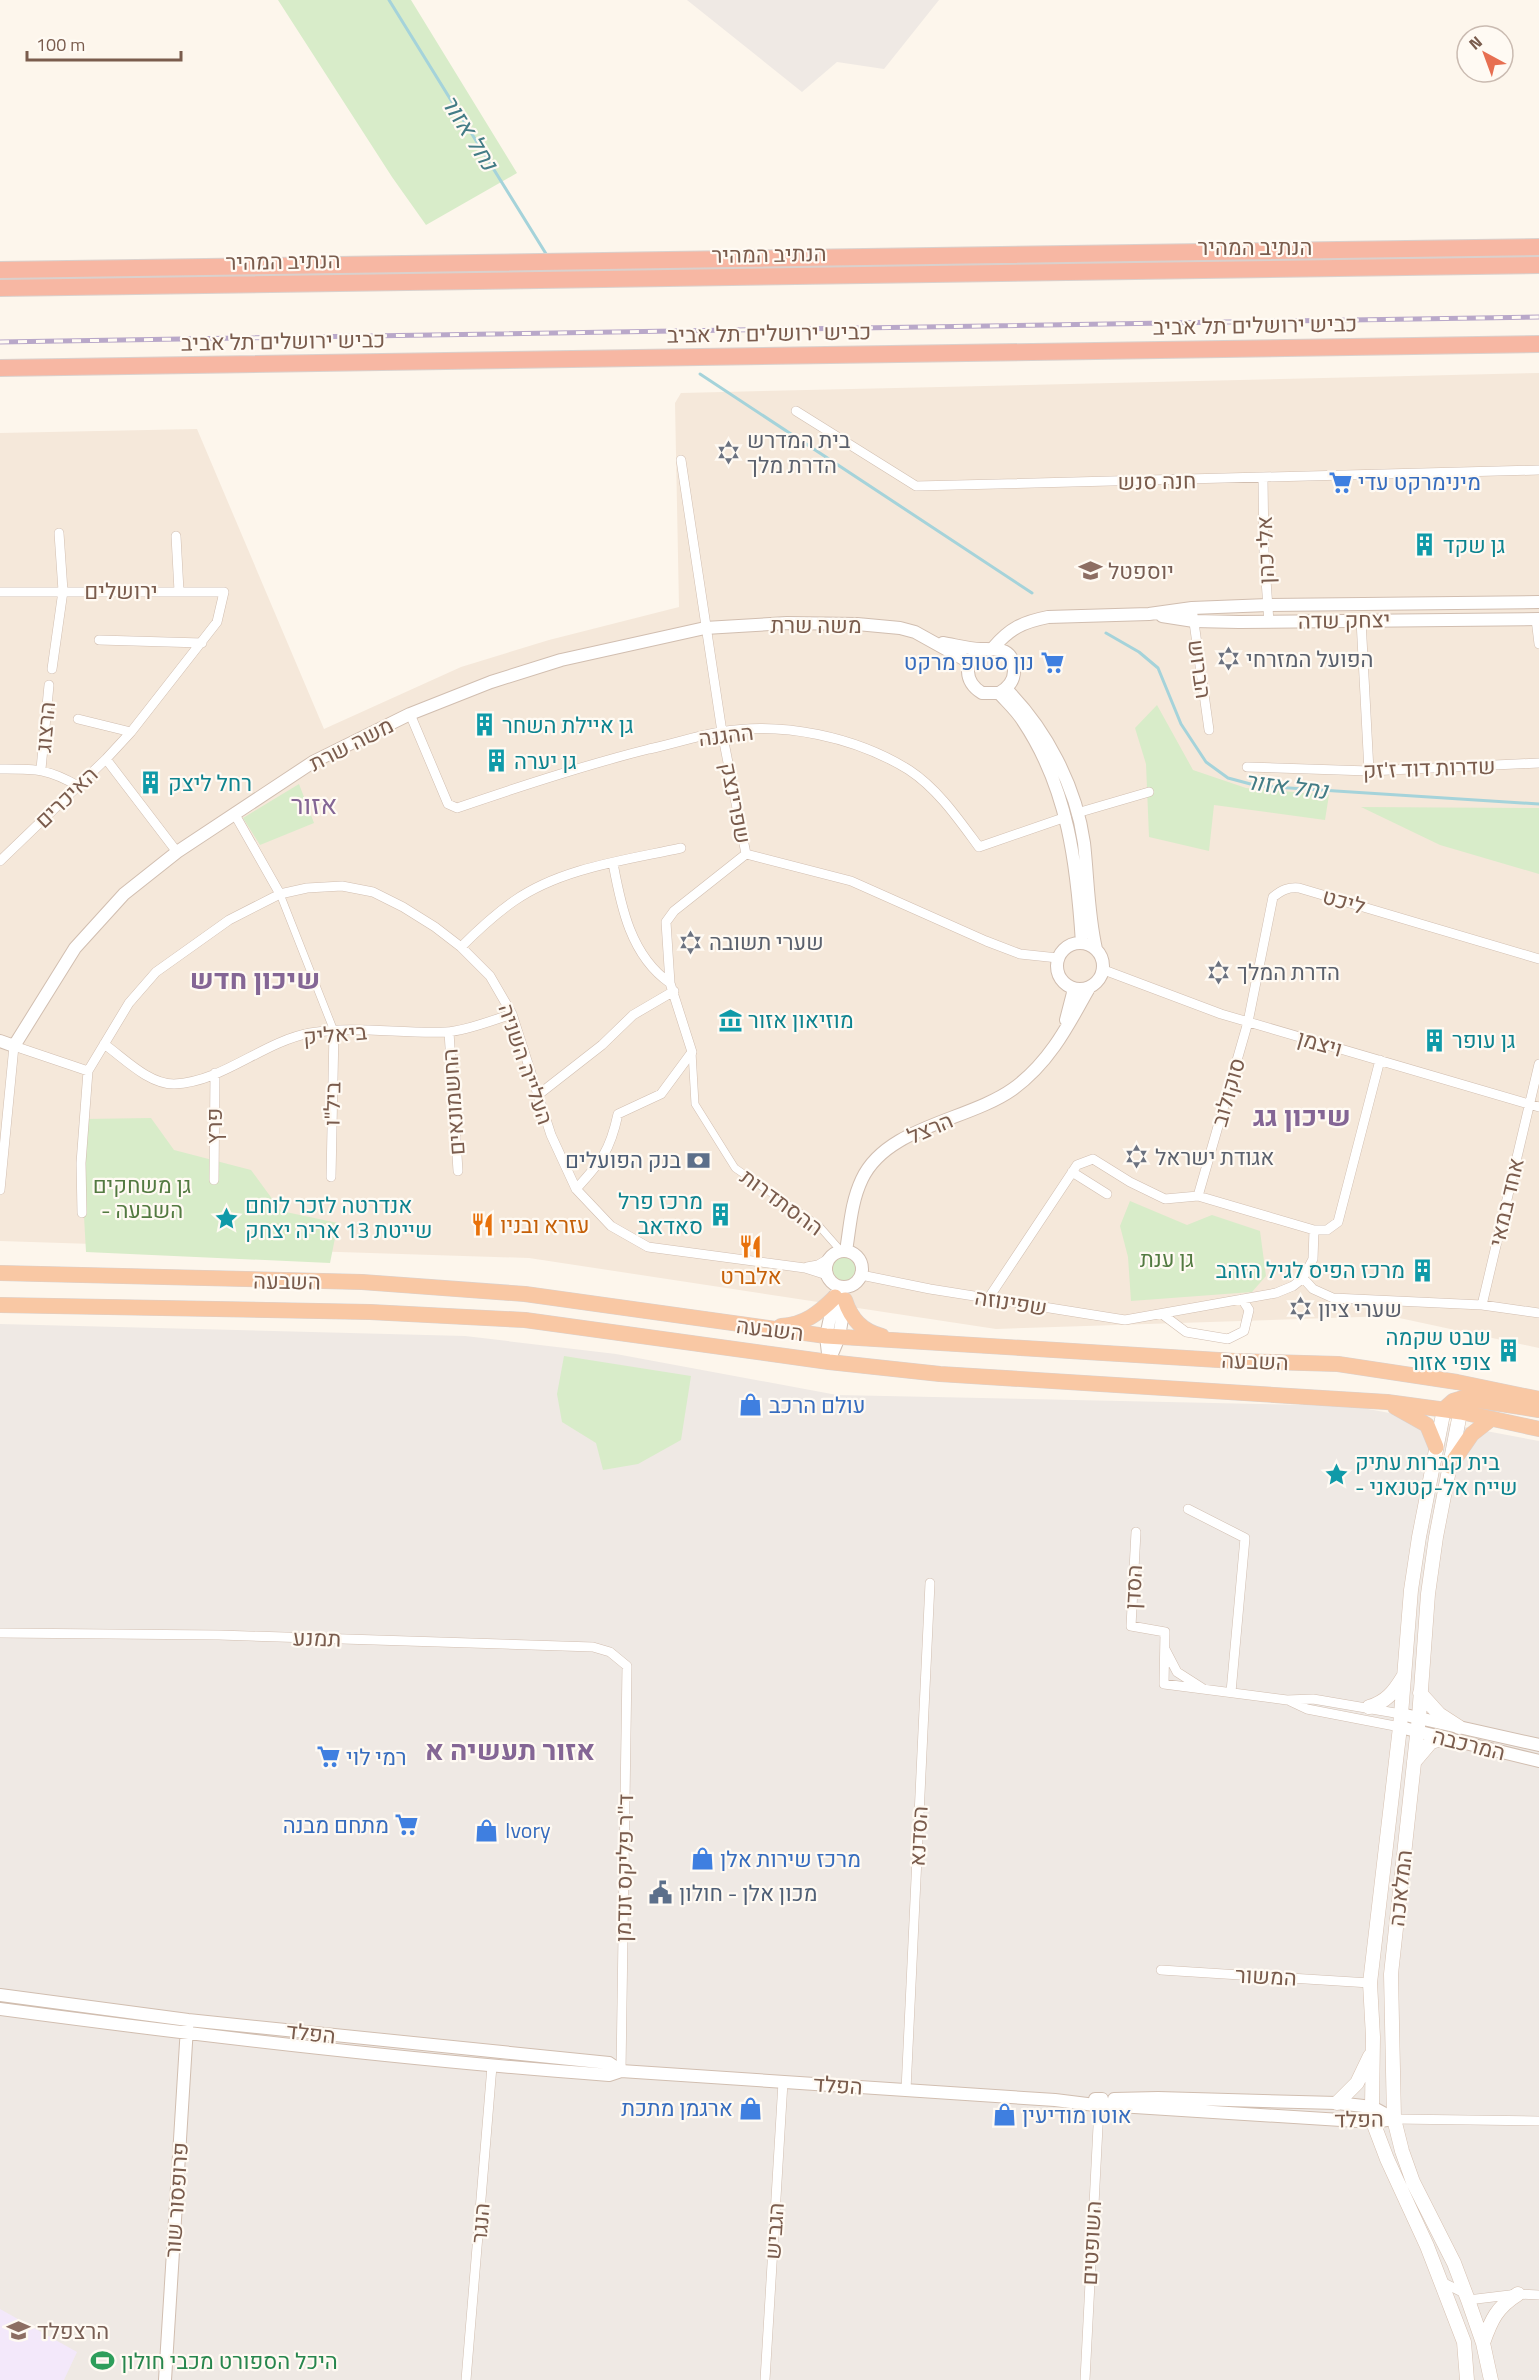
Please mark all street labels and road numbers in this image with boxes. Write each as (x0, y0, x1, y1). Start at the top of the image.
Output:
street label: הנתיב המהיר (1198, 230, 1312, 264)
street label: הנתיב המהיר (711, 236, 827, 272)
street label: הנתיב המהיר (225, 243, 341, 279)
street label: כביש ירושלים תל אביב (1153, 306, 1357, 344)
street label: כביש ירושלים תל אביב (667, 314, 871, 352)
street label: כביש ירושלים תל אביב (181, 322, 385, 360)
street label: חנה סנש (1117, 463, 1197, 499)
street label: אלי כהן (1247, 515, 1283, 585)
street label: ירושלים (84, 574, 158, 608)
street label: יצחק שדה (1298, 602, 1390, 638)
street label: משה שרת (770, 608, 862, 642)
street label: הברוש (1179, 637, 1221, 701)
street label: הרצוג (26, 700, 64, 754)
street label: משה שרת (303, 708, 399, 780)
street label: ההגנה (696, 715, 756, 755)
street label: שדרות דוד ז'זק (1362, 749, 1496, 787)
street label: האיכרים (27, 758, 105, 836)
street label: שפרינצק (711, 759, 761, 847)
street label: ליכט (1318, 879, 1370, 923)
street label: העלייה השניה (489, 999, 563, 1129)
street label: ביאליק (302, 1014, 369, 1054)
street label: ויצמן (1293, 1020, 1347, 1066)
street label: החשמונאים (432, 1047, 474, 1157)
street label: סוקולוב (1202, 1054, 1254, 1130)
street label: ביל"ו (315, 1081, 349, 1126)
street label: הרצל (902, 1103, 958, 1153)
street label: פרץ (197, 1108, 231, 1144)
street label: אחד במאי (1479, 1154, 1533, 1250)
street label: ההסתדרות (733, 1160, 831, 1244)
street label: השבעה (253, 1263, 321, 1299)
street label: שפינוזה (972, 1279, 1050, 1325)
street label: השבעה (734, 1308, 806, 1350)
street label: השבעה (1221, 1343, 1289, 1379)
street label: הסדן (1115, 1564, 1151, 1610)
street label: תמנע (292, 1620, 342, 1656)
street label: המרכבה (1429, 1719, 1509, 1769)
street label: ד''ר פליקס זנדמן (606, 1794, 642, 1942)
street label: הסדנא (899, 1805, 937, 1867)
street label: המלאכה (1379, 1848, 1421, 1928)
street label: המשור (1234, 1957, 1298, 1995)
street label: הפלד (285, 2014, 337, 2052)
street label: הפלד (812, 2066, 864, 2104)
street label: הפלד (1334, 2102, 1384, 2136)
street label: פרופסור שור (155, 2141, 197, 2259)
street label: השופטים (1072, 2200, 1110, 2286)
street label: הנגר (461, 2201, 499, 2245)
street label: הגביש (755, 2201, 793, 2261)

